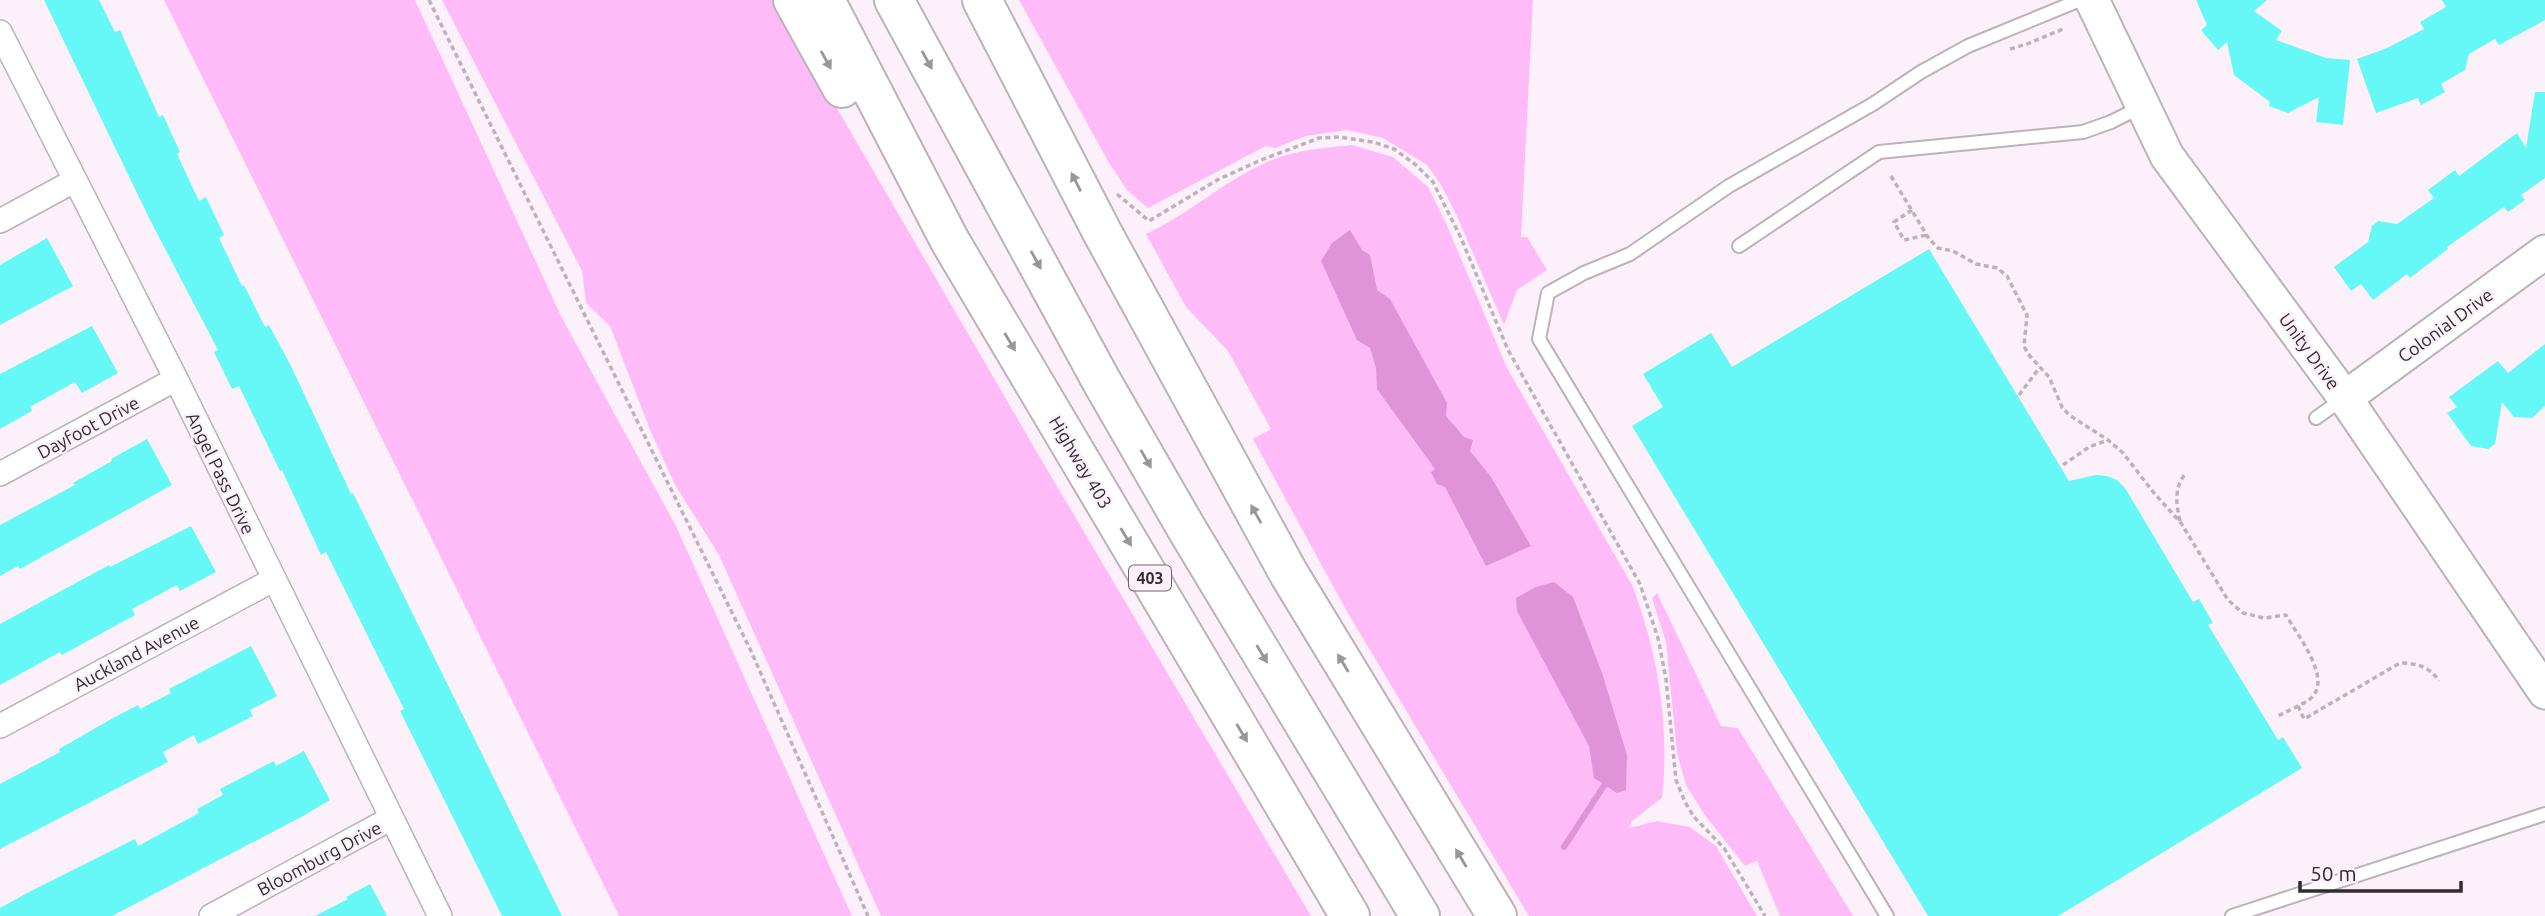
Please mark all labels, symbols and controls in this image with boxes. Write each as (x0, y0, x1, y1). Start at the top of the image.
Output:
one-way arrow (820, 50, 832, 70)
one-way arrow (921, 50, 933, 70)
one-way arrow (1070, 173, 1082, 192)
one-way arrow (1030, 250, 1042, 270)
street label: Colonial Drive (2394, 284, 2496, 366)
street label: Unity Drive (2276, 309, 2344, 393)
one-way arrow (1003, 332, 1016, 351)
street label: Dayfoot Drive (34, 392, 142, 462)
street label: Angel Pass Drive (183, 409, 259, 537)
street label: Highway 403 (1046, 412, 1116, 512)
one-way arrow (1140, 449, 1152, 468)
one-way arrow (1250, 504, 1262, 524)
one-way arrow (1119, 528, 1132, 547)
road number: 403 (1129, 566, 1171, 590)
street label: Auckland Avenue (70, 612, 202, 694)
one-way arrow (1256, 645, 1269, 664)
one-way arrow (1337, 654, 1350, 673)
one-way arrow (1236, 723, 1248, 742)
street label: Bloomburg Drive (254, 817, 384, 899)
one-way arrow (1455, 848, 1468, 867)
scale bar (2300, 850, 2461, 894)
text: 50 m (2310, 861, 2357, 885)

